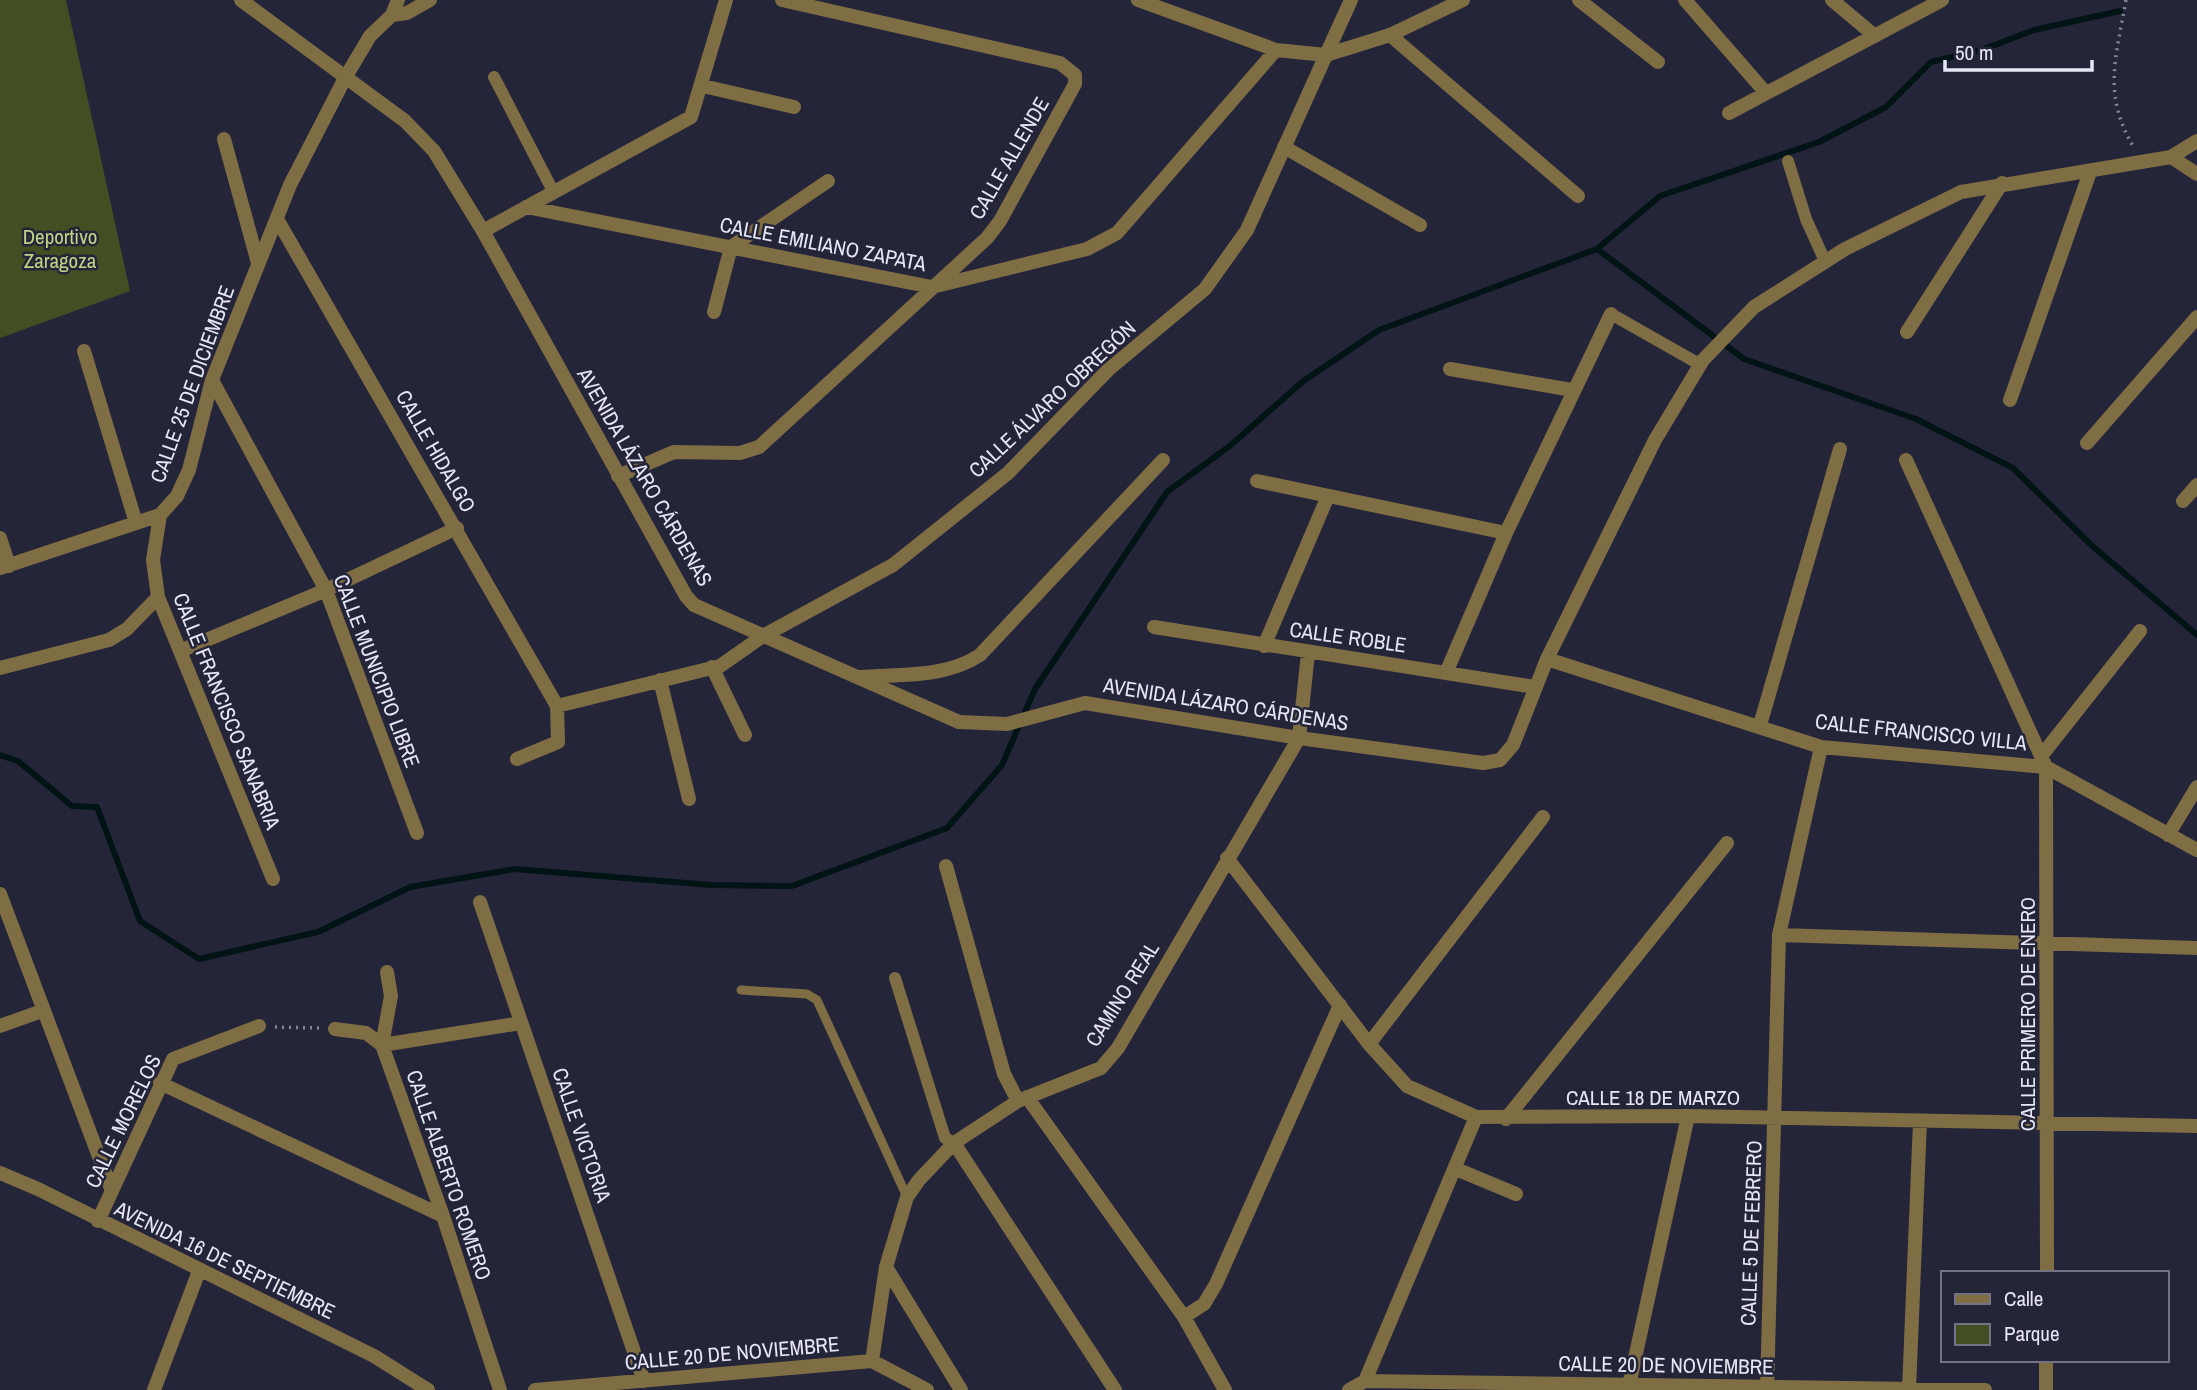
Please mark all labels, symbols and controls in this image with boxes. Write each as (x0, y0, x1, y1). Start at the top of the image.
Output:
scale bar (1945, 28, 2092, 72)
text: 50 m (1955, 38, 1993, 67)
street label: CALLE ALLENDE (962, 91, 1056, 225)
street label: CALLE EMILIANO ZAPATA (717, 210, 929, 278)
park label: Deportivo Zaragoza (23, 222, 97, 275)
street label: CALLE 25 DE DICIEMBRE (143, 281, 241, 487)
street label: CALLE ÁLVARO OBREGÓN (962, 314, 1142, 484)
street label: AVENIDA LÁZARO CÁRDENAS (570, 362, 719, 591)
street label: CALLE HIDALGO (389, 384, 483, 518)
street label: CALLE MUNICIPIO LIBRE (327, 570, 427, 772)
street label: CALLE FRANCISCO SANABRIA (166, 588, 288, 834)
street label: CALLE ROBLE (1288, 614, 1408, 660)
street label: AVENIDA LÁZARO CÁRDENAS (1100, 670, 1351, 738)
street label: CALLE FRANCISCO VILLA (1814, 706, 2029, 758)
street label: CALLE PRIMERO DE ENERO (2013, 897, 2042, 1131)
street label: CAMINO REAL (1078, 936, 1166, 1052)
street label: CALLE MORELOS (78, 1049, 168, 1193)
street label: CALLE VICTORIA (545, 1064, 619, 1207)
street label: CALLE ALBERTO ROMERO (399, 1066, 499, 1284)
street label: CALLE 18 DE MARZO (1566, 1083, 1740, 1112)
street label: CALLE 5 DE FEBRERO (1733, 1140, 1769, 1326)
street label: AVENIDA 16 DE SEPTIEMBRE (109, 1194, 340, 1326)
legend (1941, 1271, 2169, 1362)
text: Calle (2004, 1284, 2043, 1313)
text: Parque (2004, 1319, 2060, 1348)
street label: CALLE 20 DE NOVIEMBRE (623, 1329, 841, 1377)
street label: CALLE 20 DE NOVIEMBRE (1558, 1349, 1774, 1381)

